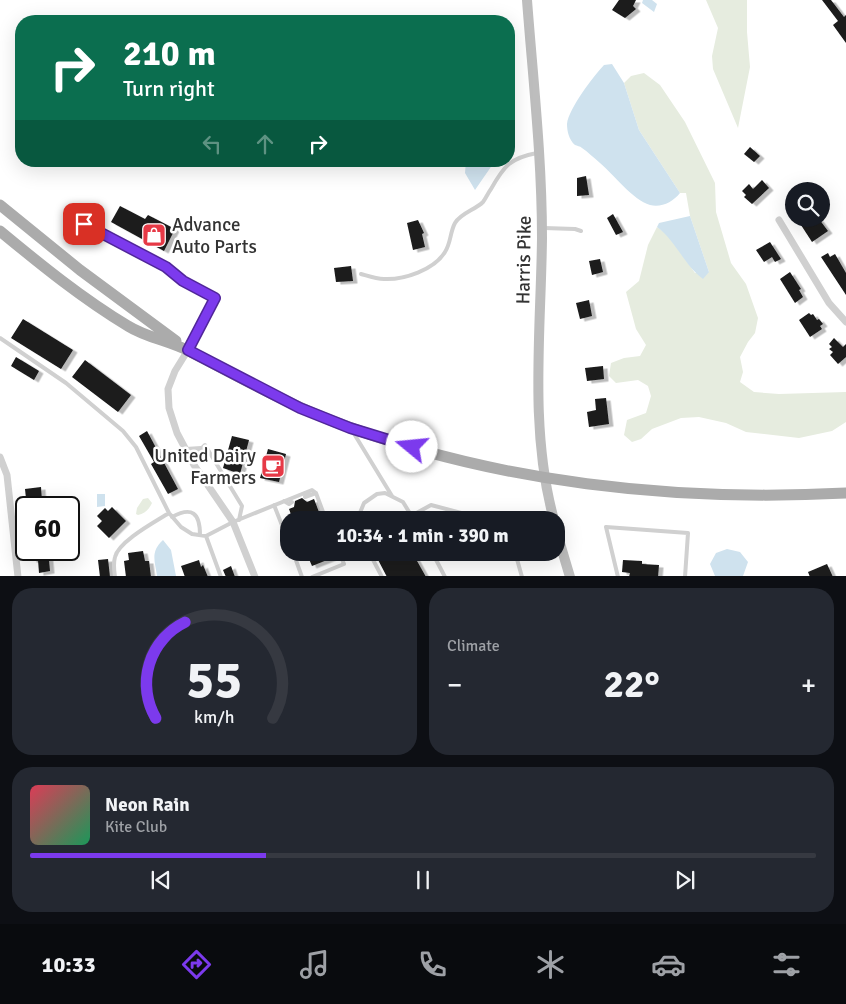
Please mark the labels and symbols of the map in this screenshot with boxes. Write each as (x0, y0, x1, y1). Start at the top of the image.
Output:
pin (63, 203, 105, 245)
place label: Advance Auto Parts (172, 213, 257, 259)
street label: Harris Pike (511, 215, 537, 305)
shop icon: Advance Auto Parts (141, 222, 167, 248)
position arrow (385, 420, 437, 472)
place label: United Dairy Farmers (154, 444, 256, 490)
cafe icon: United Dairy Farmers (260, 453, 286, 479)
speed limit sign: 60 (15, 496, 80, 561)

